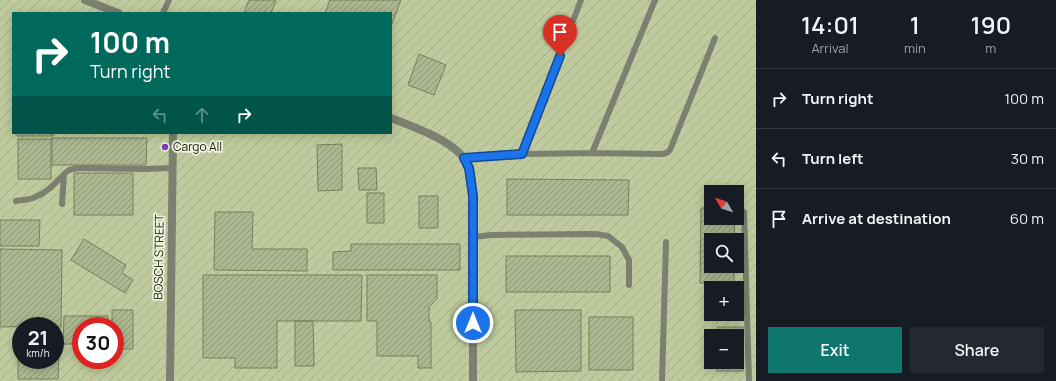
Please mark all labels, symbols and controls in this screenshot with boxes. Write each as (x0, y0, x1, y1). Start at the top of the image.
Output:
text: 14:01 (801, 8, 859, 41)
text: 1 (910, 8, 920, 41)
text: 190 (971, 8, 1011, 41)
pin (543, 15, 577, 56)
icon: arrive (549, 21, 571, 43)
text: 100 m (90, 23, 170, 61)
icon: right (24, 28, 76, 80)
text: Arrival (811, 39, 849, 57)
text: min (904, 39, 926, 57)
text: m (985, 39, 996, 57)
text: Turn right (90, 59, 171, 83)
icon: right (768, 88, 790, 110)
text: Turn right (802, 88, 873, 109)
text: 100 m (1004, 88, 1044, 109)
icon: left (149, 104, 171, 126)
icon: ahead (191, 104, 213, 126)
icon: right (233, 104, 255, 126)
place label: Cargo All (173, 138, 222, 155)
marker: Cargo All (160, 142, 170, 152)
icon: left (768, 148, 790, 170)
text: Turn left (802, 148, 864, 169)
text: 30 m (1011, 148, 1044, 169)
north arrow (704, 185, 744, 225)
map controls (704, 185, 744, 369)
icon: arrive (768, 208, 790, 230)
text: Arrive at destination (802, 208, 951, 229)
text: 60 m (1010, 208, 1044, 229)
street label: BOSCH STREET (149, 213, 168, 300)
button: search (704, 233, 744, 273)
button: + (704, 281, 744, 321)
position arrow (452, 302, 494, 344)
speed limit sign: 30 (72, 317, 124, 369)
text: 21 (28, 324, 48, 351)
button: Exit (768, 327, 902, 373)
button: Share (910, 327, 1044, 373)
button: − (704, 329, 744, 369)
text: km/h (26, 346, 50, 360)

